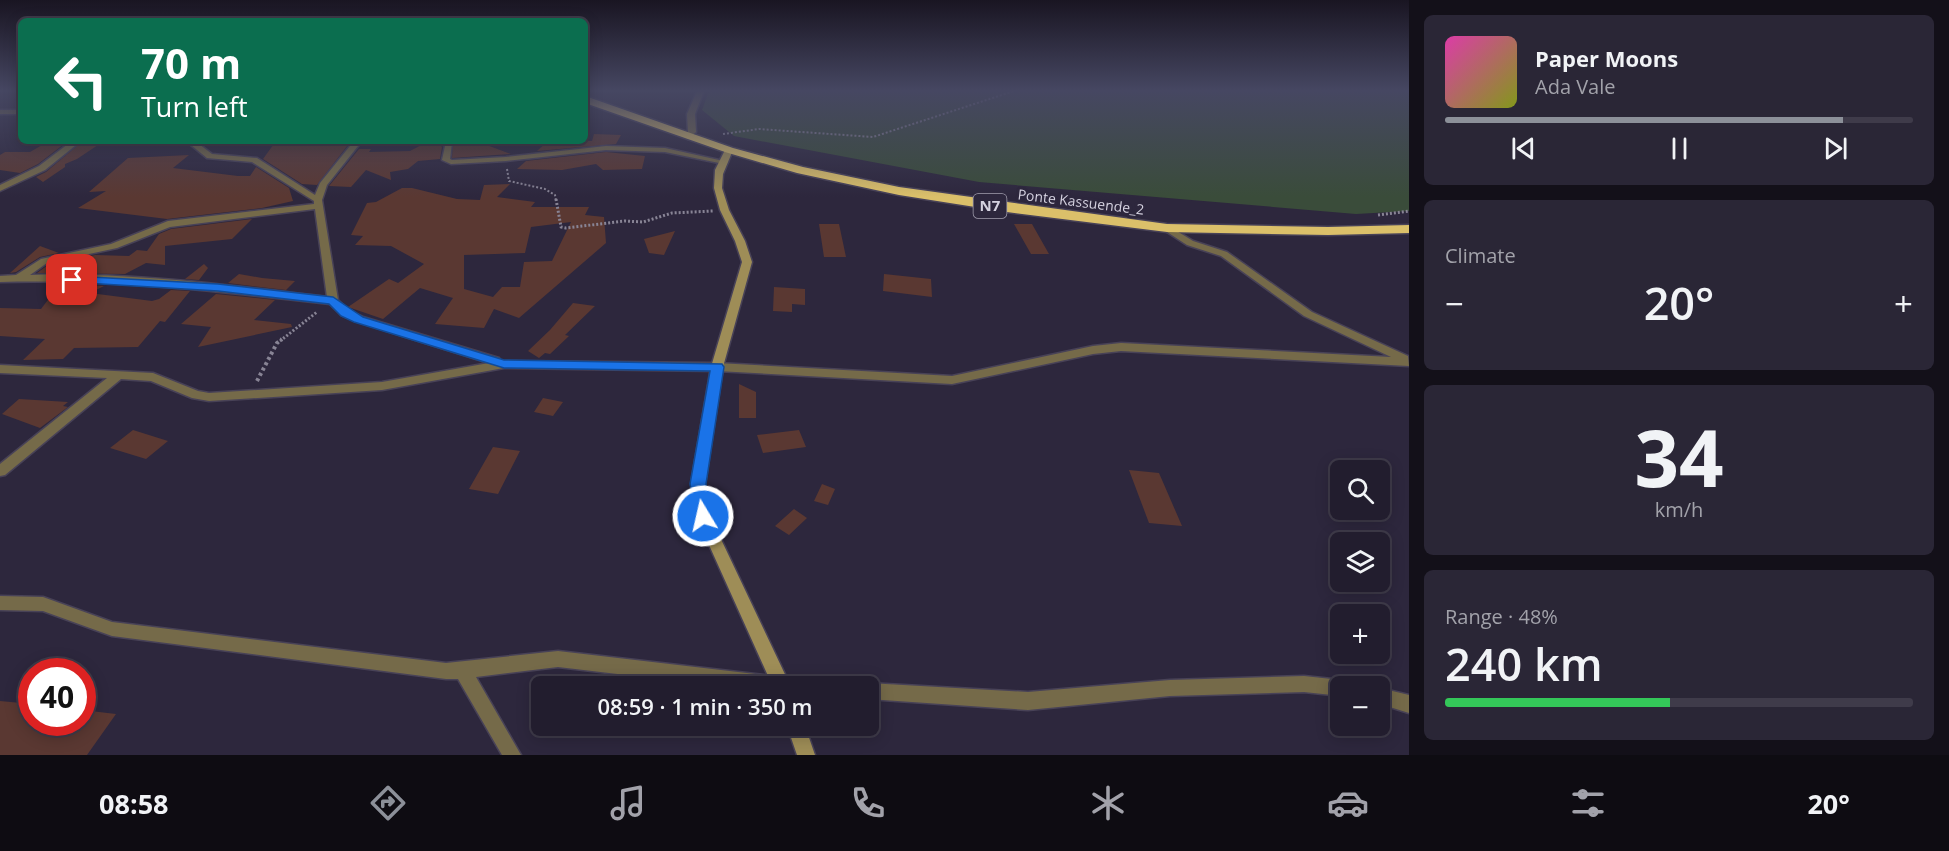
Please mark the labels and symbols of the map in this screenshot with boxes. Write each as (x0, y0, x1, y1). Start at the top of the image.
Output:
street label: Ponte Kassuende_2 (1017, 184, 1145, 219)
road number: N7 (974, 194, 1006, 218)
pin (46, 254, 97, 305)
position arrow (671, 484, 735, 548)
speed limit sign: 40 (18, 658, 96, 736)

